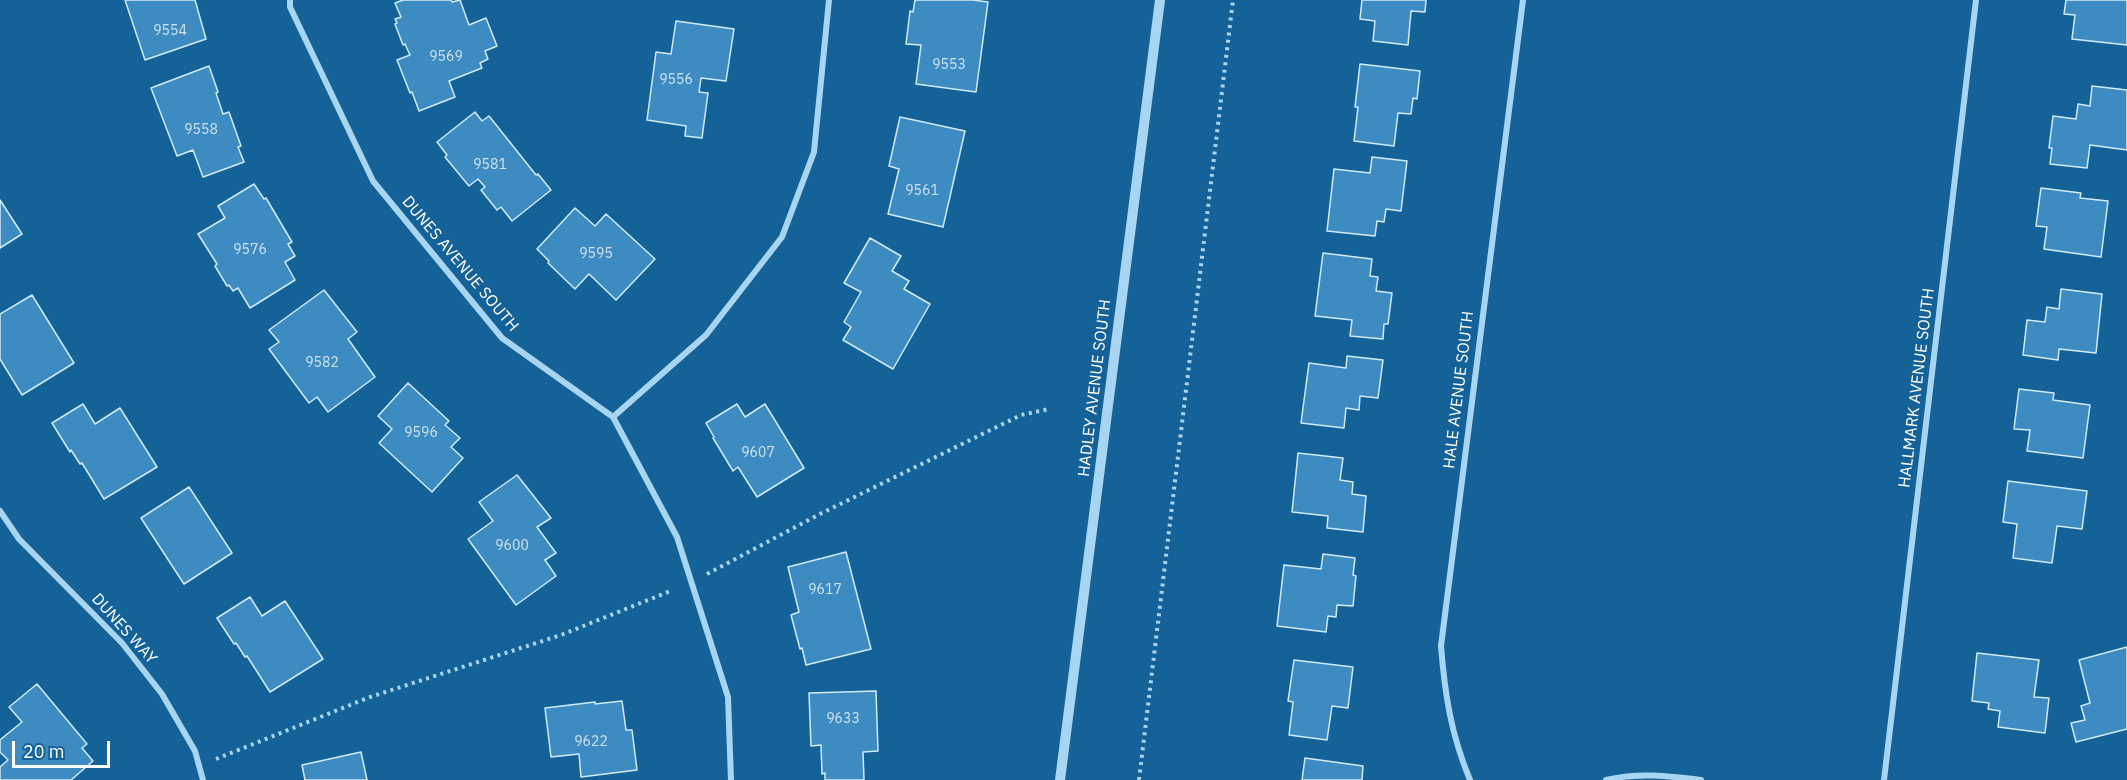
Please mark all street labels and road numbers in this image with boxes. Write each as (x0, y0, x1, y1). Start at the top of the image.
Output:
street label: DUNES AVENUE SOUTH (398, 192, 522, 336)
street label: HALLMARK AVENUE SOUTH (1895, 287, 1939, 489)
street label: HADLEY AVENUE SOUTH (1075, 298, 1115, 478)
street label: HALE AVENUE SOUTH (1440, 310, 1478, 470)
street label: DUNES WAY (87, 590, 161, 668)

